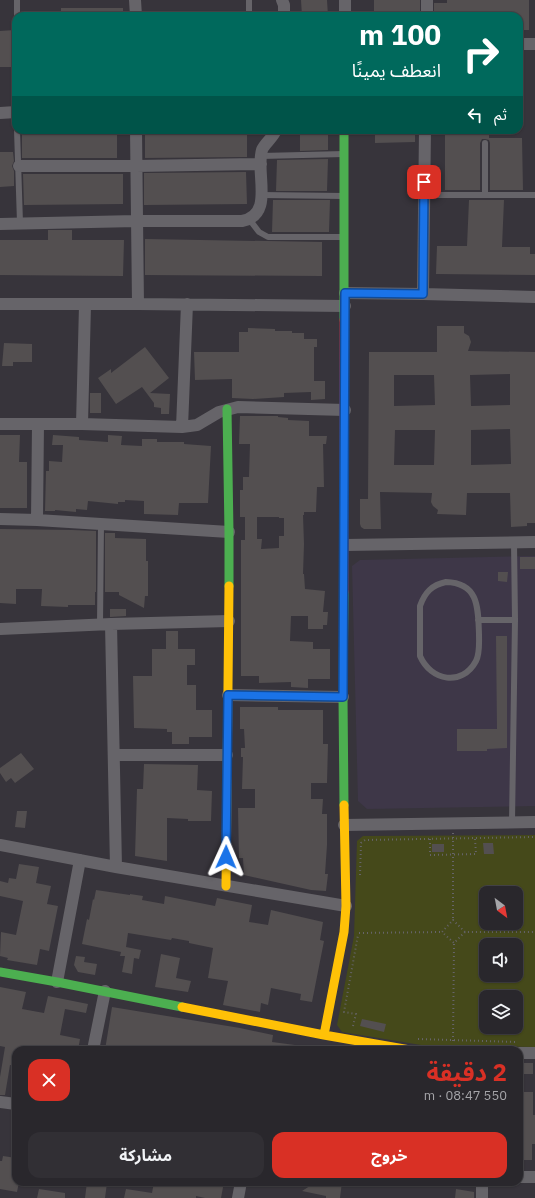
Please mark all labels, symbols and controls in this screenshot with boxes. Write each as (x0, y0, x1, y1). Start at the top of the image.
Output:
text: 100 m (359, 16, 441, 53)
icon: right (455, 28, 507, 80)
text: انعطف يمينًا (352, 59, 441, 82)
icon: left (464, 104, 486, 126)
text: ثم (494, 105, 507, 124)
pin (407, 165, 441, 199)
icon: arrive (413, 171, 435, 193)
position arrow (205, 836, 247, 878)
north arrow (479, 886, 523, 930)
map controls (479, 886, 523, 1034)
button: sound (479, 938, 523, 982)
button: layers (479, 990, 523, 1034)
text: 2 دقيقة (427, 1056, 507, 1088)
button: close (28, 1059, 70, 1101)
text: 550 m · 08:47 (424, 1087, 507, 1104)
button: مشاركة (28, 1132, 264, 1178)
button: خروج (272, 1132, 507, 1178)

